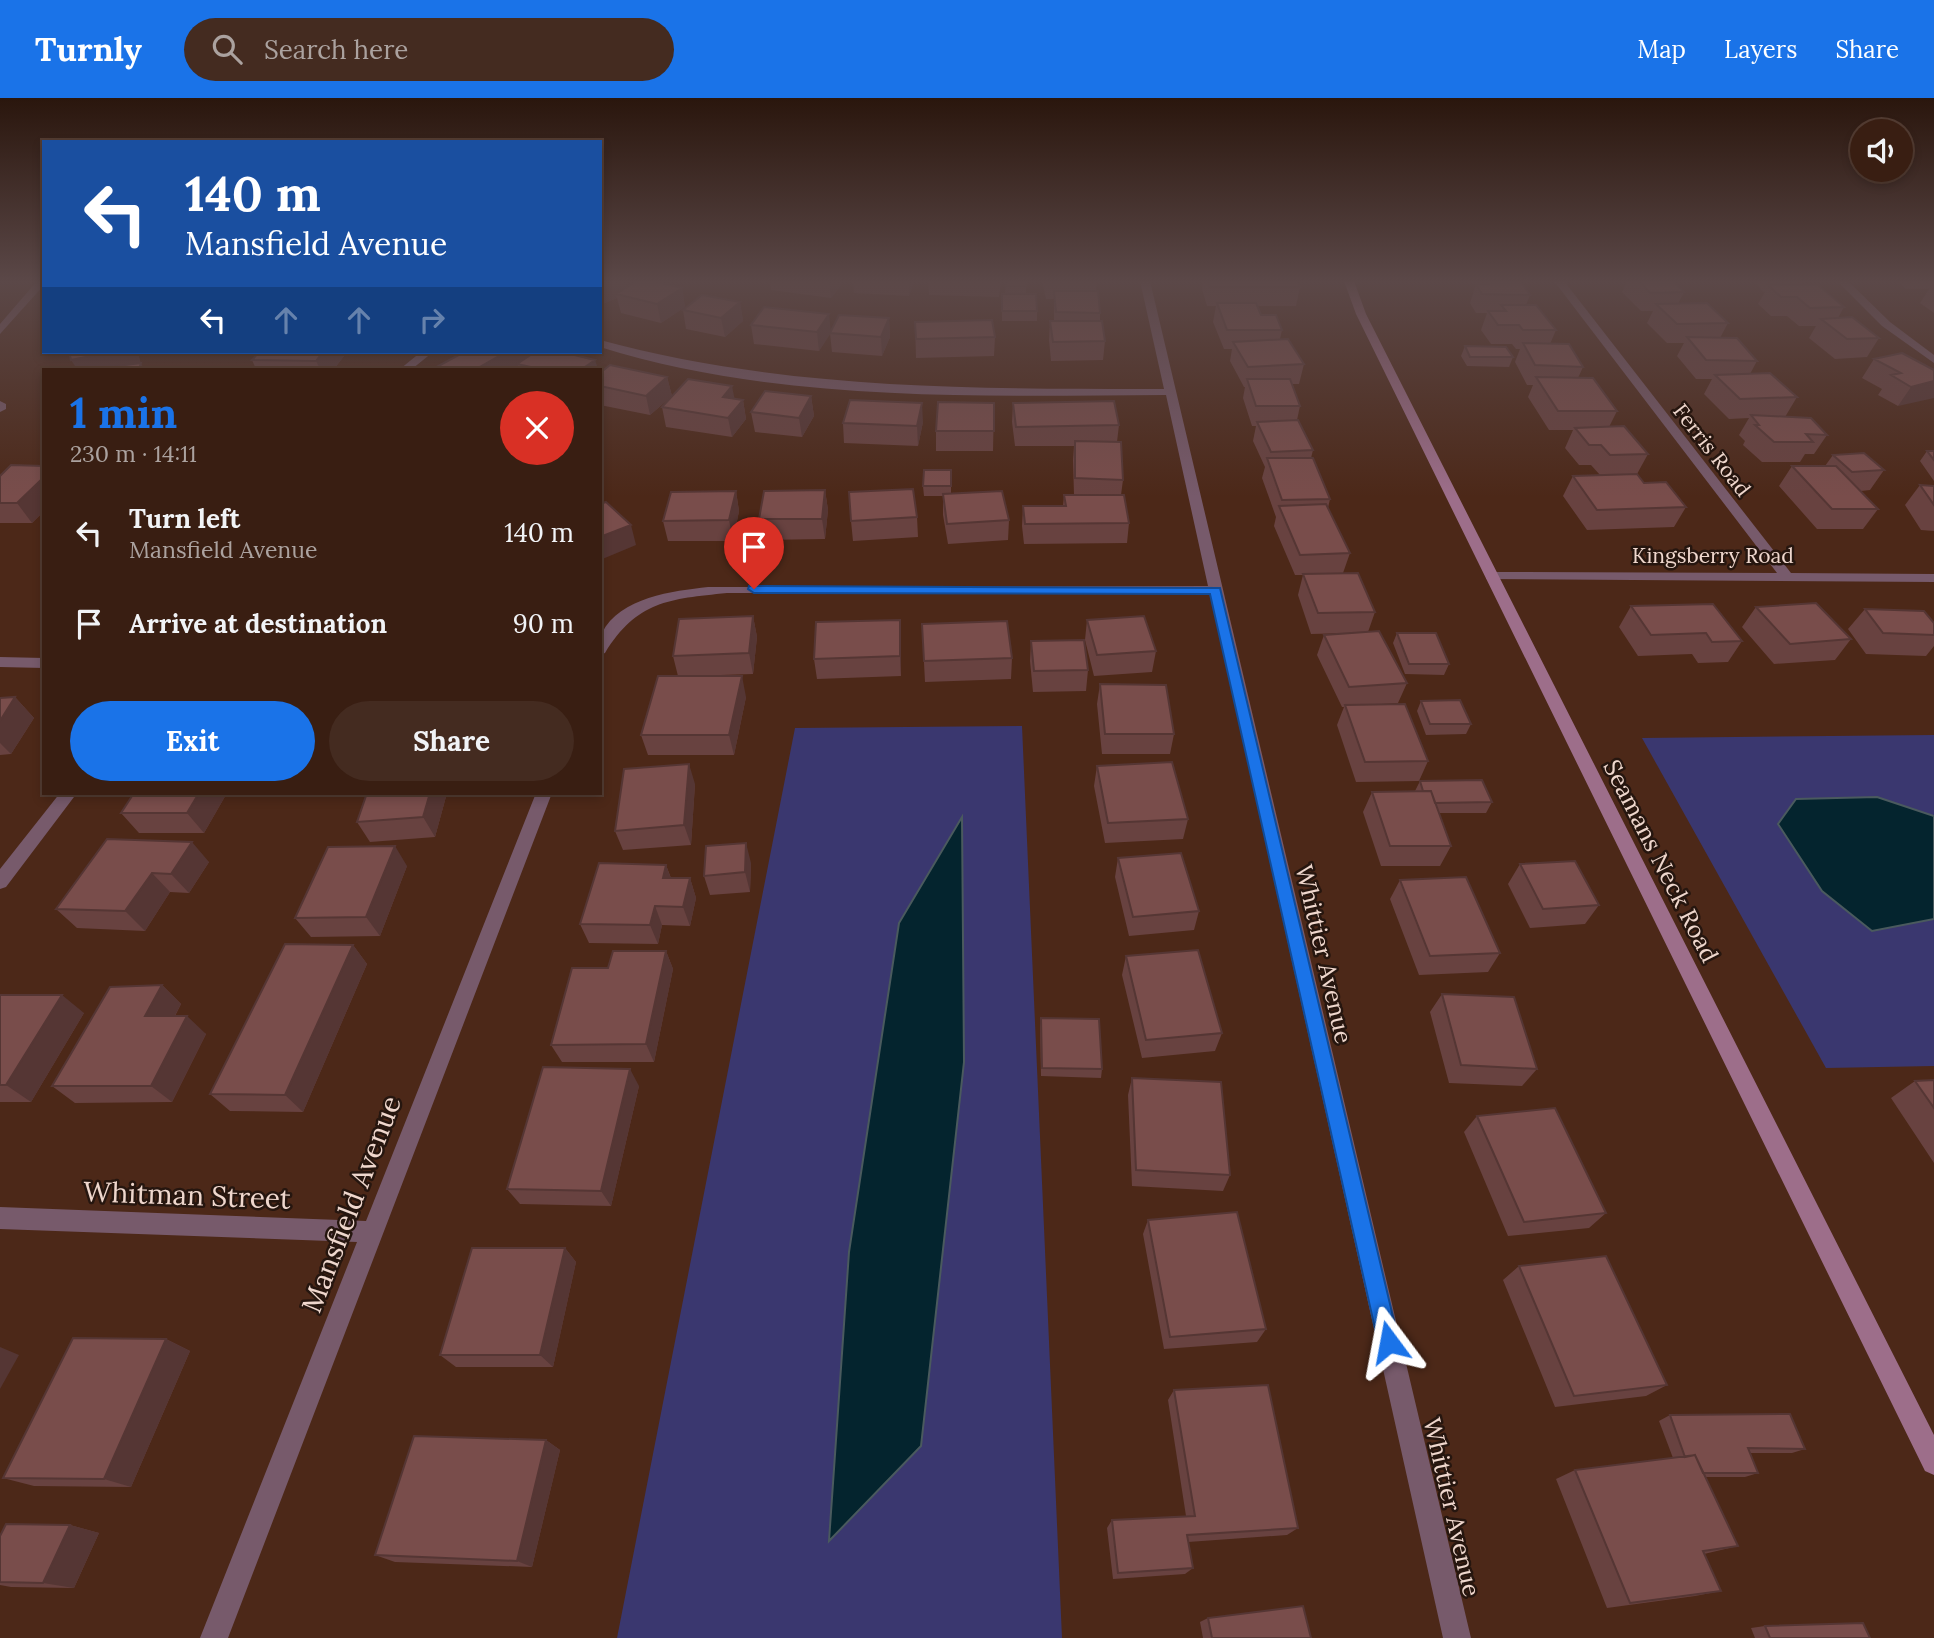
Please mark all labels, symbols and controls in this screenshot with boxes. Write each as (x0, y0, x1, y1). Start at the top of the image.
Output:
search box (184, 18, 674, 81)
text: Turnly (35, 28, 142, 70)
icon: search (208, 30, 246, 68)
text: Search here (264, 33, 408, 66)
text: Map (1637, 34, 1686, 65)
text: Layers (1724, 34, 1797, 65)
text: Share (1835, 34, 1899, 65)
map controls (1850, 119, 1913, 182)
button: sound (1850, 119, 1913, 182)
text: 140 m (185, 162, 321, 224)
icon: left (70, 168, 161, 259)
text: Mansfield Avenue (185, 223, 447, 264)
icon: left (194, 301, 232, 339)
icon: ahead (267, 301, 305, 339)
icon: ahead (340, 301, 378, 339)
icon: right (413, 301, 451, 339)
text: 1 min (70, 386, 177, 440)
button: close (500, 391, 574, 465)
street label: Ferris Road (1667, 398, 1757, 502)
text: 230 m · 14:11 (70, 439, 197, 468)
text: Turn left (129, 502, 240, 535)
icon: left (70, 514, 108, 552)
text: 140 m (504, 516, 574, 549)
pin (724, 517, 784, 589)
icon: arrive (735, 528, 773, 566)
text: Mansfield Avenue (129, 535, 318, 564)
street label: Kingsberry Road (1632, 542, 1794, 569)
icon: arrive (70, 605, 108, 643)
text: Arrive at destination (129, 607, 387, 640)
text: 90 m (513, 607, 574, 640)
button: Exit (70, 701, 315, 781)
button: Share (329, 701, 574, 781)
street label: Seamans Neck Road (1596, 754, 1726, 968)
street label: Whittier Avenue (1288, 862, 1360, 1046)
street label: Mansfield Avenue (293, 1090, 409, 1318)
street label: Whitman Street (83, 1173, 292, 1217)
position arrow (1352, 1305, 1426, 1379)
street label: Whittier Avenue (1416, 1415, 1488, 1599)

